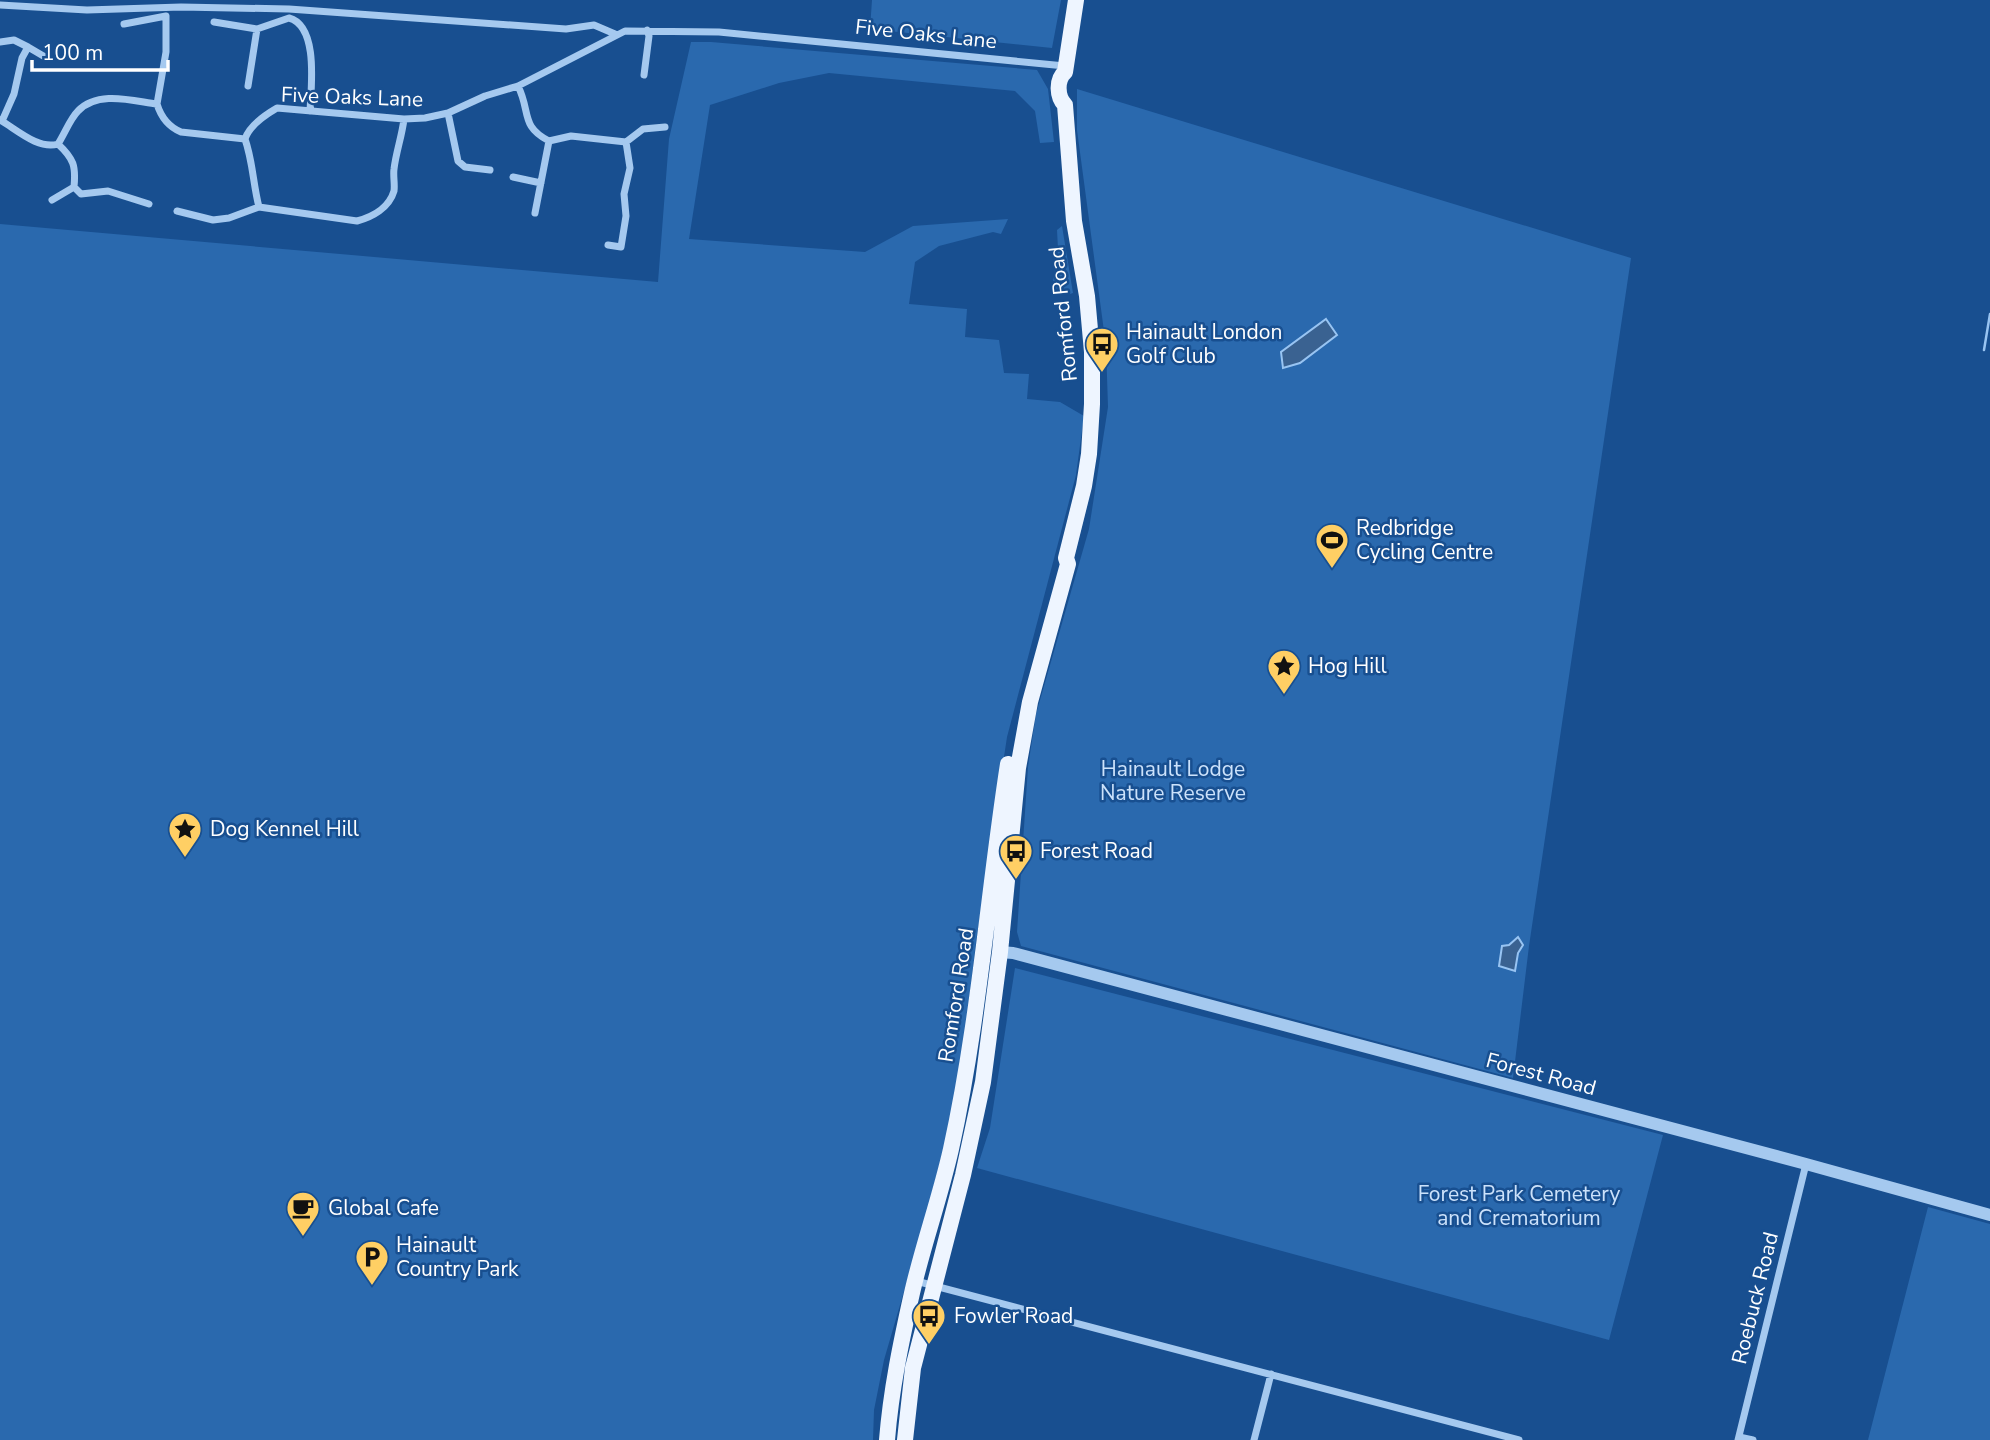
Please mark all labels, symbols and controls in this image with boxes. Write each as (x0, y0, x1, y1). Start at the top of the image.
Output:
street label: Five Oaks Lane (854, 13, 998, 55)
scale bar (32, 28, 168, 72)
text: 100 m (42, 39, 103, 67)
street label: Five Oaks Lane (280, 81, 424, 113)
street label: Romford Road (1042, 245, 1084, 383)
place label: Hainault London Golf Club (1126, 318, 1282, 370)
bus stop icon: Hainault London Golf Club (1083, 325, 1121, 374)
place label: Redbridge Cycling Centre (1356, 514, 1493, 566)
sports icon: Redbridge Cycling Centre (1313, 521, 1351, 570)
place icon: Hog Hill (1265, 647, 1303, 696)
place label: Hog Hill (1308, 652, 1387, 680)
park label: Hainault Lodge Nature Reserve (1100, 755, 1246, 807)
place icon: Dog Kennel Hill (166, 810, 204, 859)
place label: Dog Kennel Hill (210, 815, 360, 843)
bus stop icon: Forest Road (997, 832, 1035, 881)
place label: Forest Road (1040, 837, 1153, 865)
street label: Romford Road (932, 926, 980, 1064)
street label: Forest Road (1483, 1046, 1599, 1102)
park label: Forest Park Cemetery and Crematorium (1418, 1180, 1620, 1232)
cafe icon: Global Cafe (284, 1189, 322, 1238)
place label: Global Cafe (328, 1194, 439, 1222)
street label: Roebuck Road (1725, 1229, 1785, 1367)
place label: Hainault Country Park (396, 1231, 519, 1283)
parking icon: Hainault Country Park (353, 1238, 391, 1287)
bus stop icon: Fowler Road (910, 1297, 948, 1346)
place label: Fowler Road (954, 1302, 1073, 1330)

